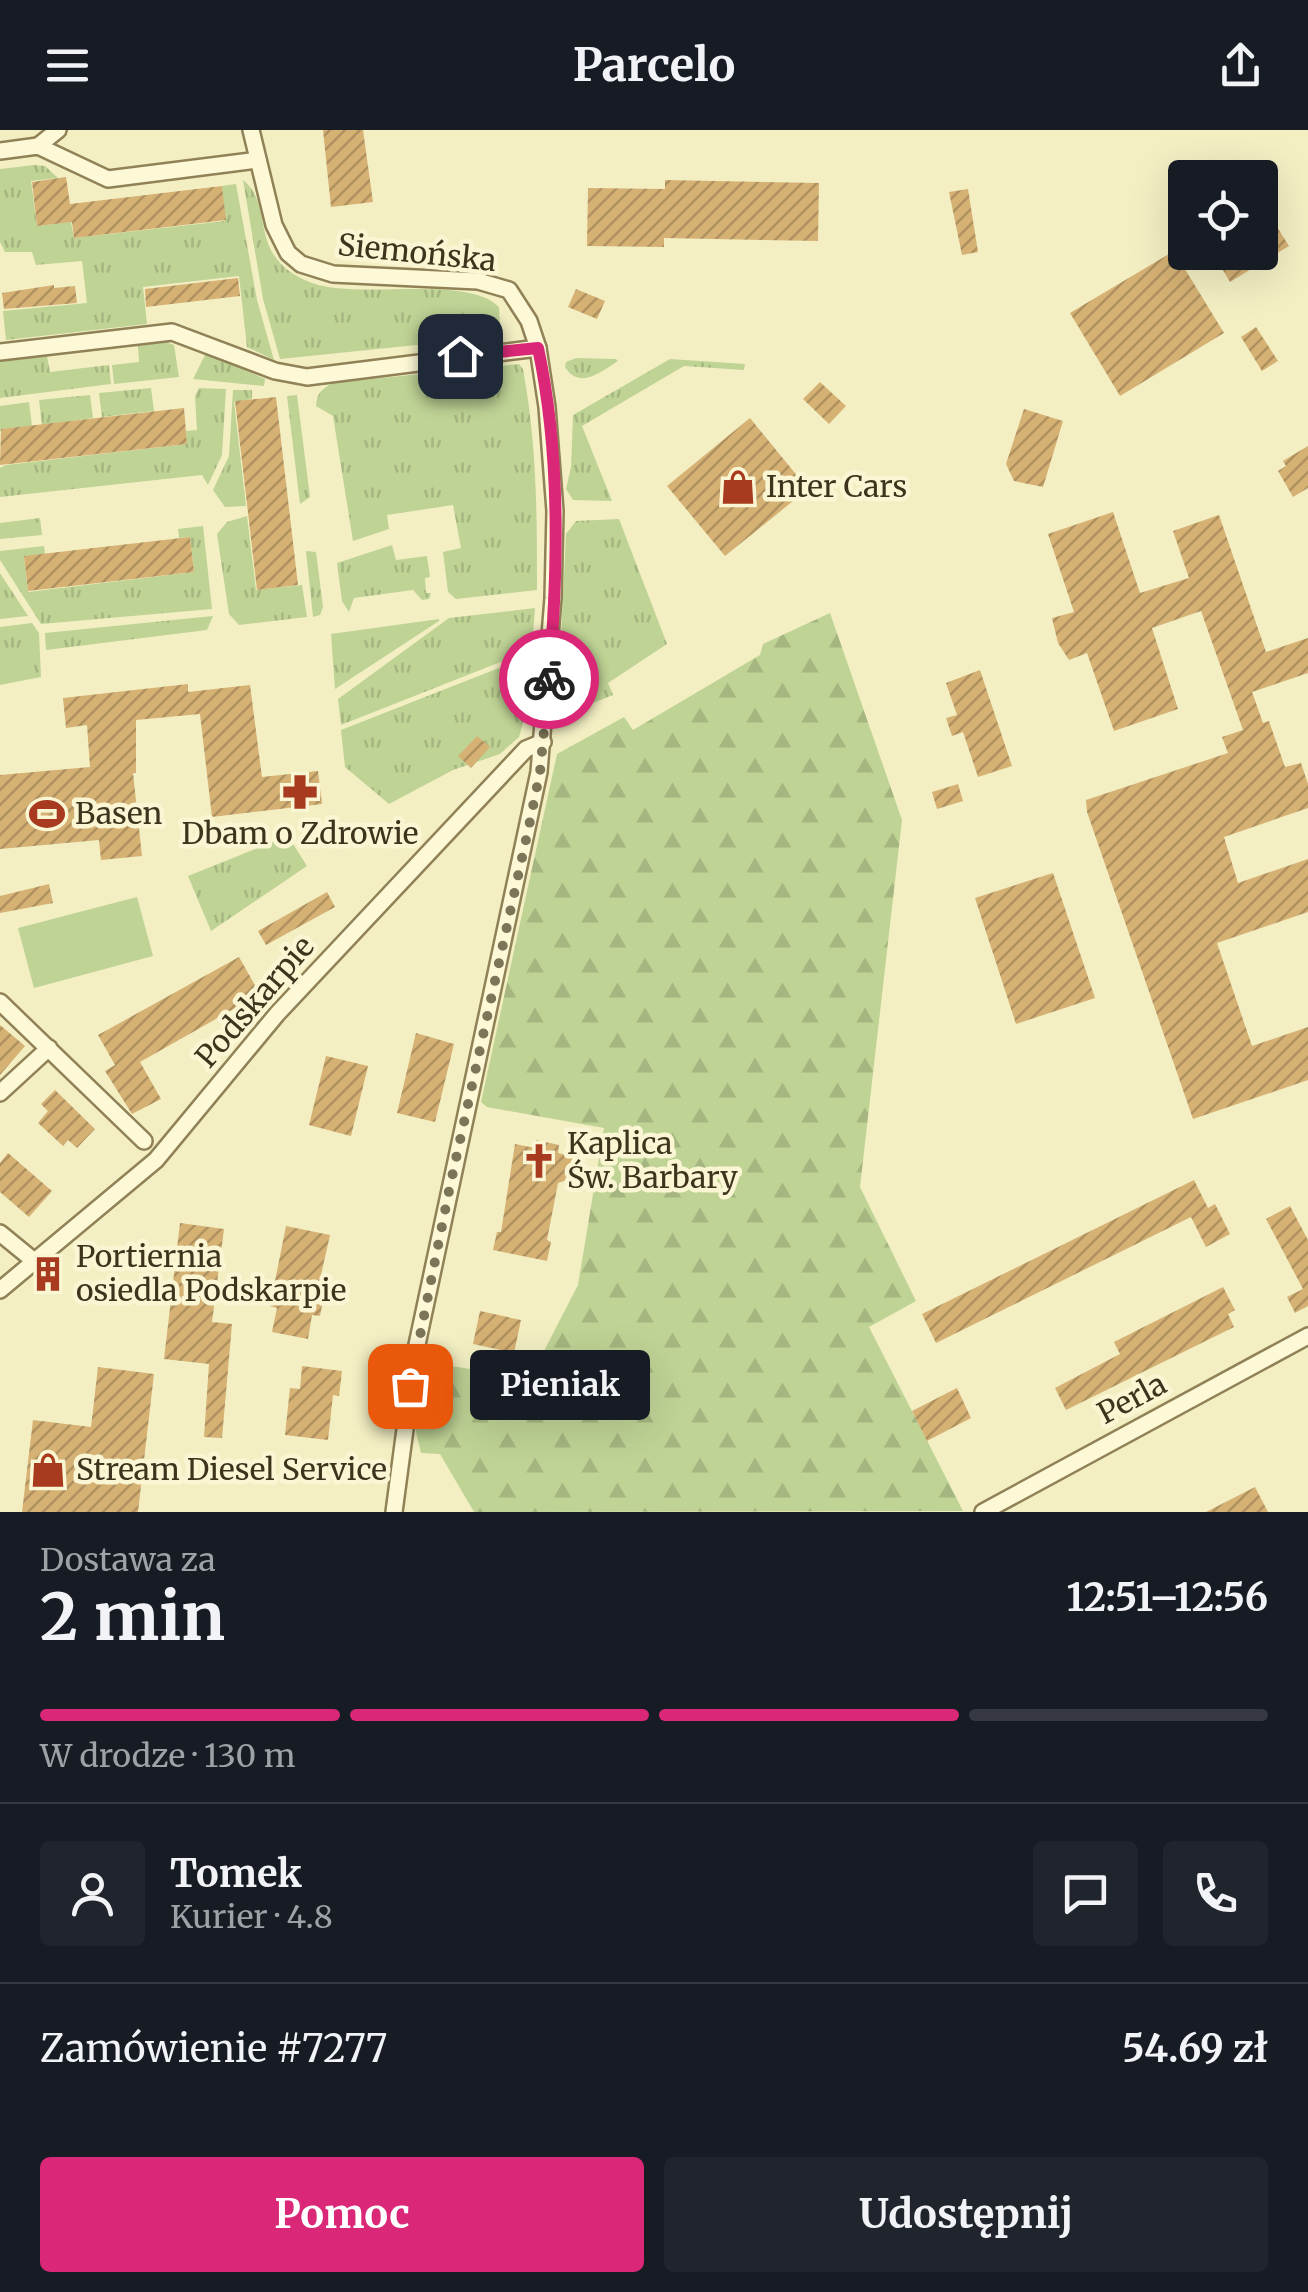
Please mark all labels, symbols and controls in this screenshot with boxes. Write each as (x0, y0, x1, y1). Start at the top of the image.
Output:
text: Parcelo (573, 37, 735, 93)
icon: menu (40, 38, 95, 93)
icon: share (1213, 38, 1268, 93)
map controls (1168, 160, 1278, 270)
button: locate (1168, 160, 1278, 270)
street label: Siemońska (336, 225, 498, 279)
pin (418, 314, 503, 399)
icon: home (433, 329, 488, 384)
place label: Inter Cars (766, 467, 907, 505)
shop icon: Inter Cars (719, 468, 757, 506)
courier (499, 629, 599, 729)
icon: bike (522, 652, 577, 707)
pharmacy icon: Dbam o Zdrowie (281, 773, 319, 811)
place label: Basen (75, 794, 163, 832)
sports icon: Basen (28, 795, 66, 833)
place label: Dbam o Zdrowie (181, 814, 419, 852)
street label: Podskarpie (187, 928, 322, 1075)
place label: Kaplica Św. Barbary (567, 1124, 738, 1196)
church icon: Kaplica Św. Barbary (520, 1142, 558, 1180)
place label: Portiernia osiedla Podskarpie (76, 1237, 346, 1309)
building icon: Portiernia osiedla Podskarpie (29, 1255, 67, 1293)
pin (368, 1344, 453, 1429)
callout: Pieniak (470, 1351, 650, 1421)
icon: bag (383, 1359, 438, 1414)
street label: Perla (1091, 1364, 1172, 1432)
text: Pieniak (500, 1365, 620, 1405)
place label: Stream Diesel Service (76, 1450, 387, 1488)
shop icon: Stream Diesel Service (29, 1451, 67, 1489)
text: Dostawa za (40, 1540, 216, 1580)
text: 12:51–12:56 (1066, 1574, 1268, 1621)
text: 2 min (40, 1576, 225, 1658)
text: W drodze · 130 m (40, 1736, 295, 1776)
button: person (40, 1841, 145, 1946)
button: chat (1033, 1841, 1138, 1946)
button: phone (1163, 1841, 1268, 1946)
text: Tomek (170, 1850, 302, 1897)
text: Kurier · 4.8 (170, 1897, 333, 1937)
text: Zamówienie #7277 (40, 2025, 387, 2072)
text: 54.69 zł (1122, 2025, 1268, 2072)
button: Pomoc (40, 2157, 644, 2272)
button: Udostępnij (664, 2157, 1268, 2272)

